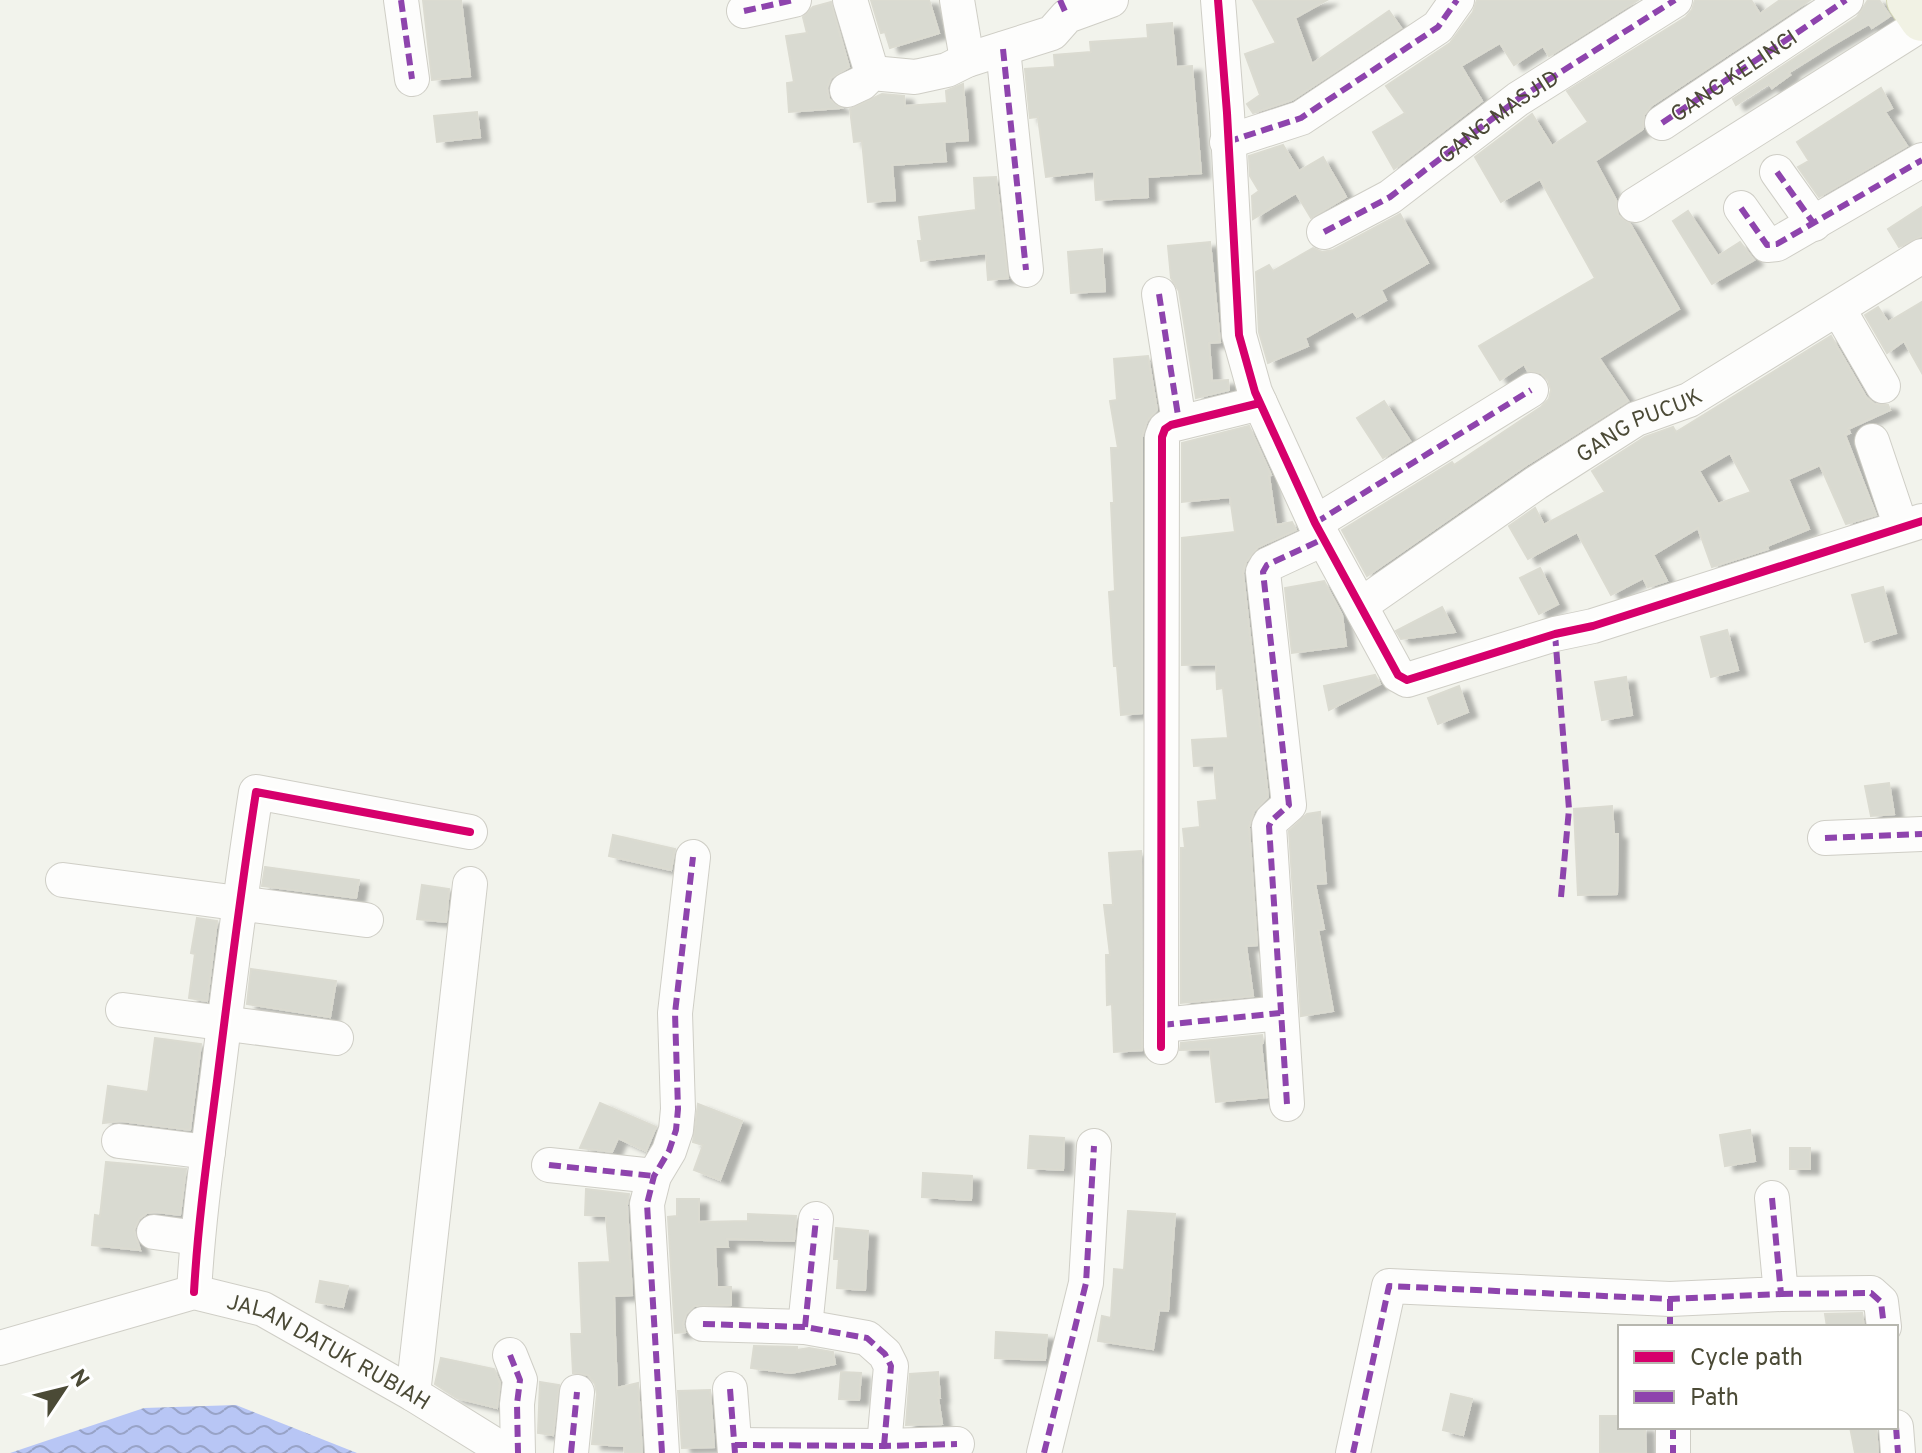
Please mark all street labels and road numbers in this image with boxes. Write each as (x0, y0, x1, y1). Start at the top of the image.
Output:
street label: GANG KELINCI (1666, 25, 1803, 129)
street label: GANG MASJID (1434, 65, 1565, 171)
street label: GANG PUCUK (1572, 384, 1708, 470)
street label: JALAN DATUK RUBIAH (224, 1290, 434, 1417)

